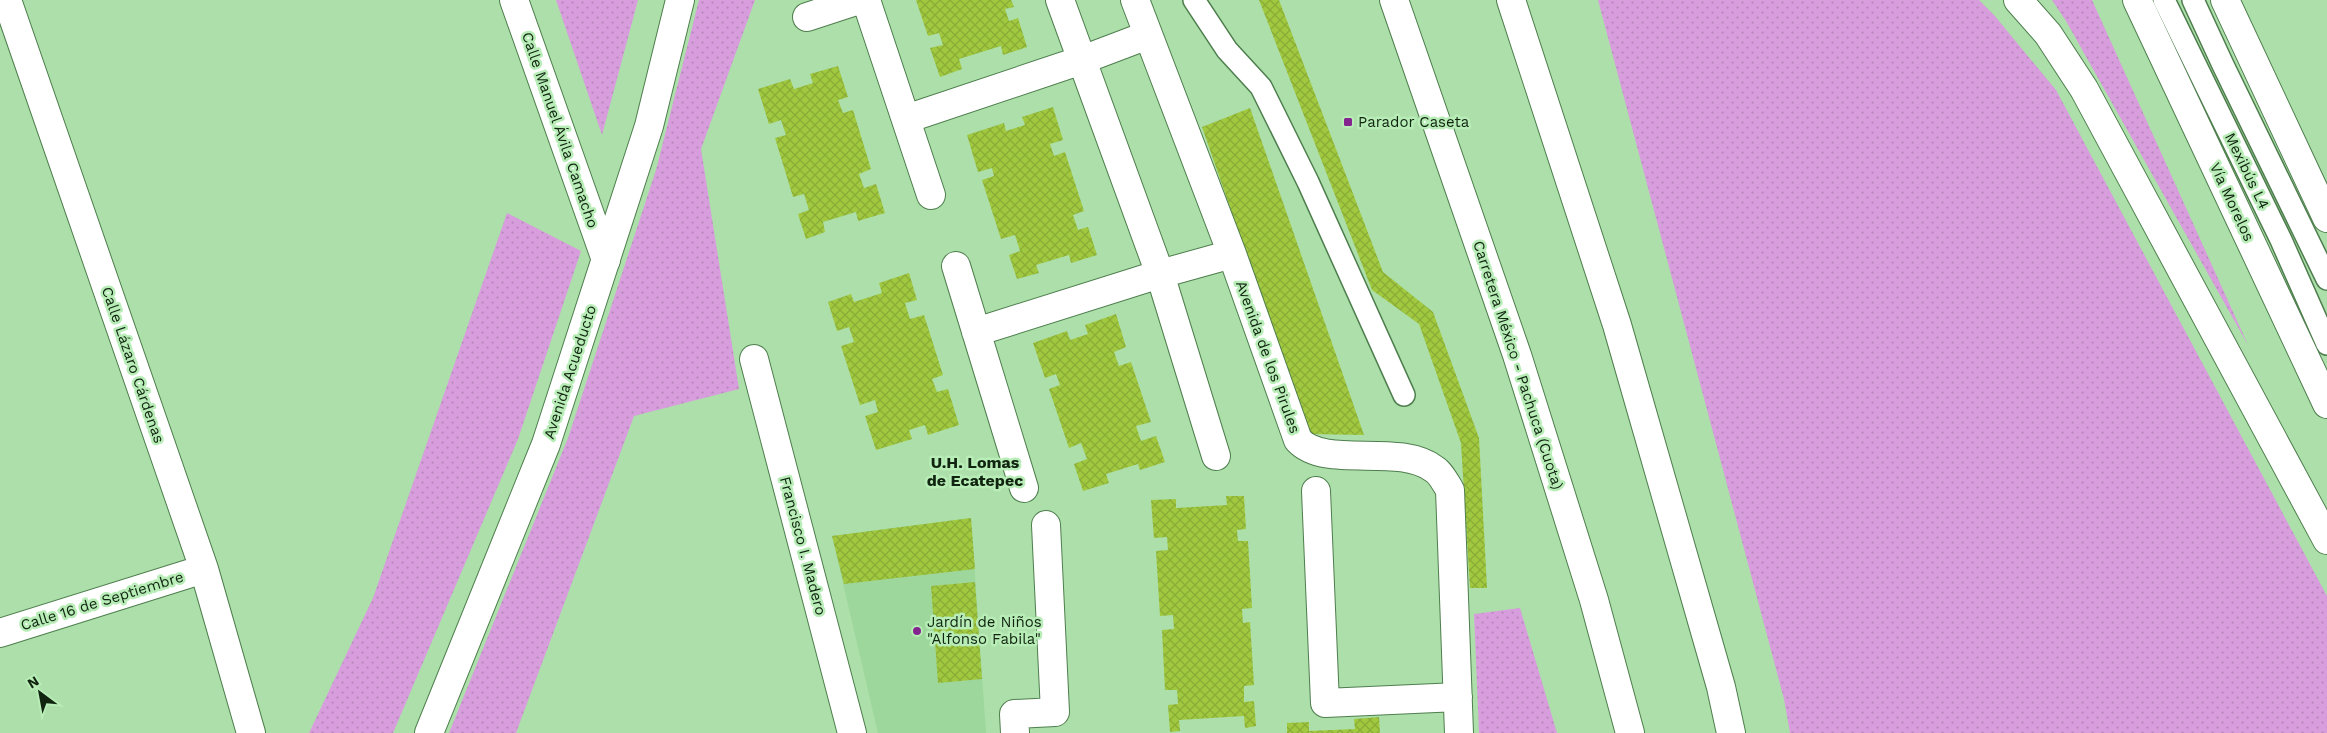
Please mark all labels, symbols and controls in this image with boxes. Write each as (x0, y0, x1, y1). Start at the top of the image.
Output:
street label: Calle Manuel Ávila Camacho (518, 30, 602, 230)
place label: Parador Caseta (1358, 113, 1470, 131)
marker: Parador Caseta (1342, 116, 1354, 128)
street label: Mexibús L4 (2221, 130, 2273, 212)
street label: Vía Morelos (2206, 160, 2258, 244)
street label: Carretera México - Pachuca (Cuota) (1469, 238, 1567, 492)
street label: Avenida de los Pirules (1232, 278, 1304, 436)
street label: Calle Lázaro Cárdenas (98, 284, 168, 446)
street label: Avenida Acueducto (540, 303, 600, 441)
district label: U.H. Lomas de Ecatepec (927, 453, 1023, 490)
street label: Francisco I. Madero (776, 475, 830, 617)
street label: Calle 16 de Septiembre (18, 568, 186, 634)
place label: Jardín de Niños "Alfonso Fabila" (927, 613, 1042, 648)
marker: Jardín de Niños "Alfonso Fabila" (911, 625, 923, 637)
north arrow (15, 668, 65, 718)
text: N (24, 672, 42, 692)

